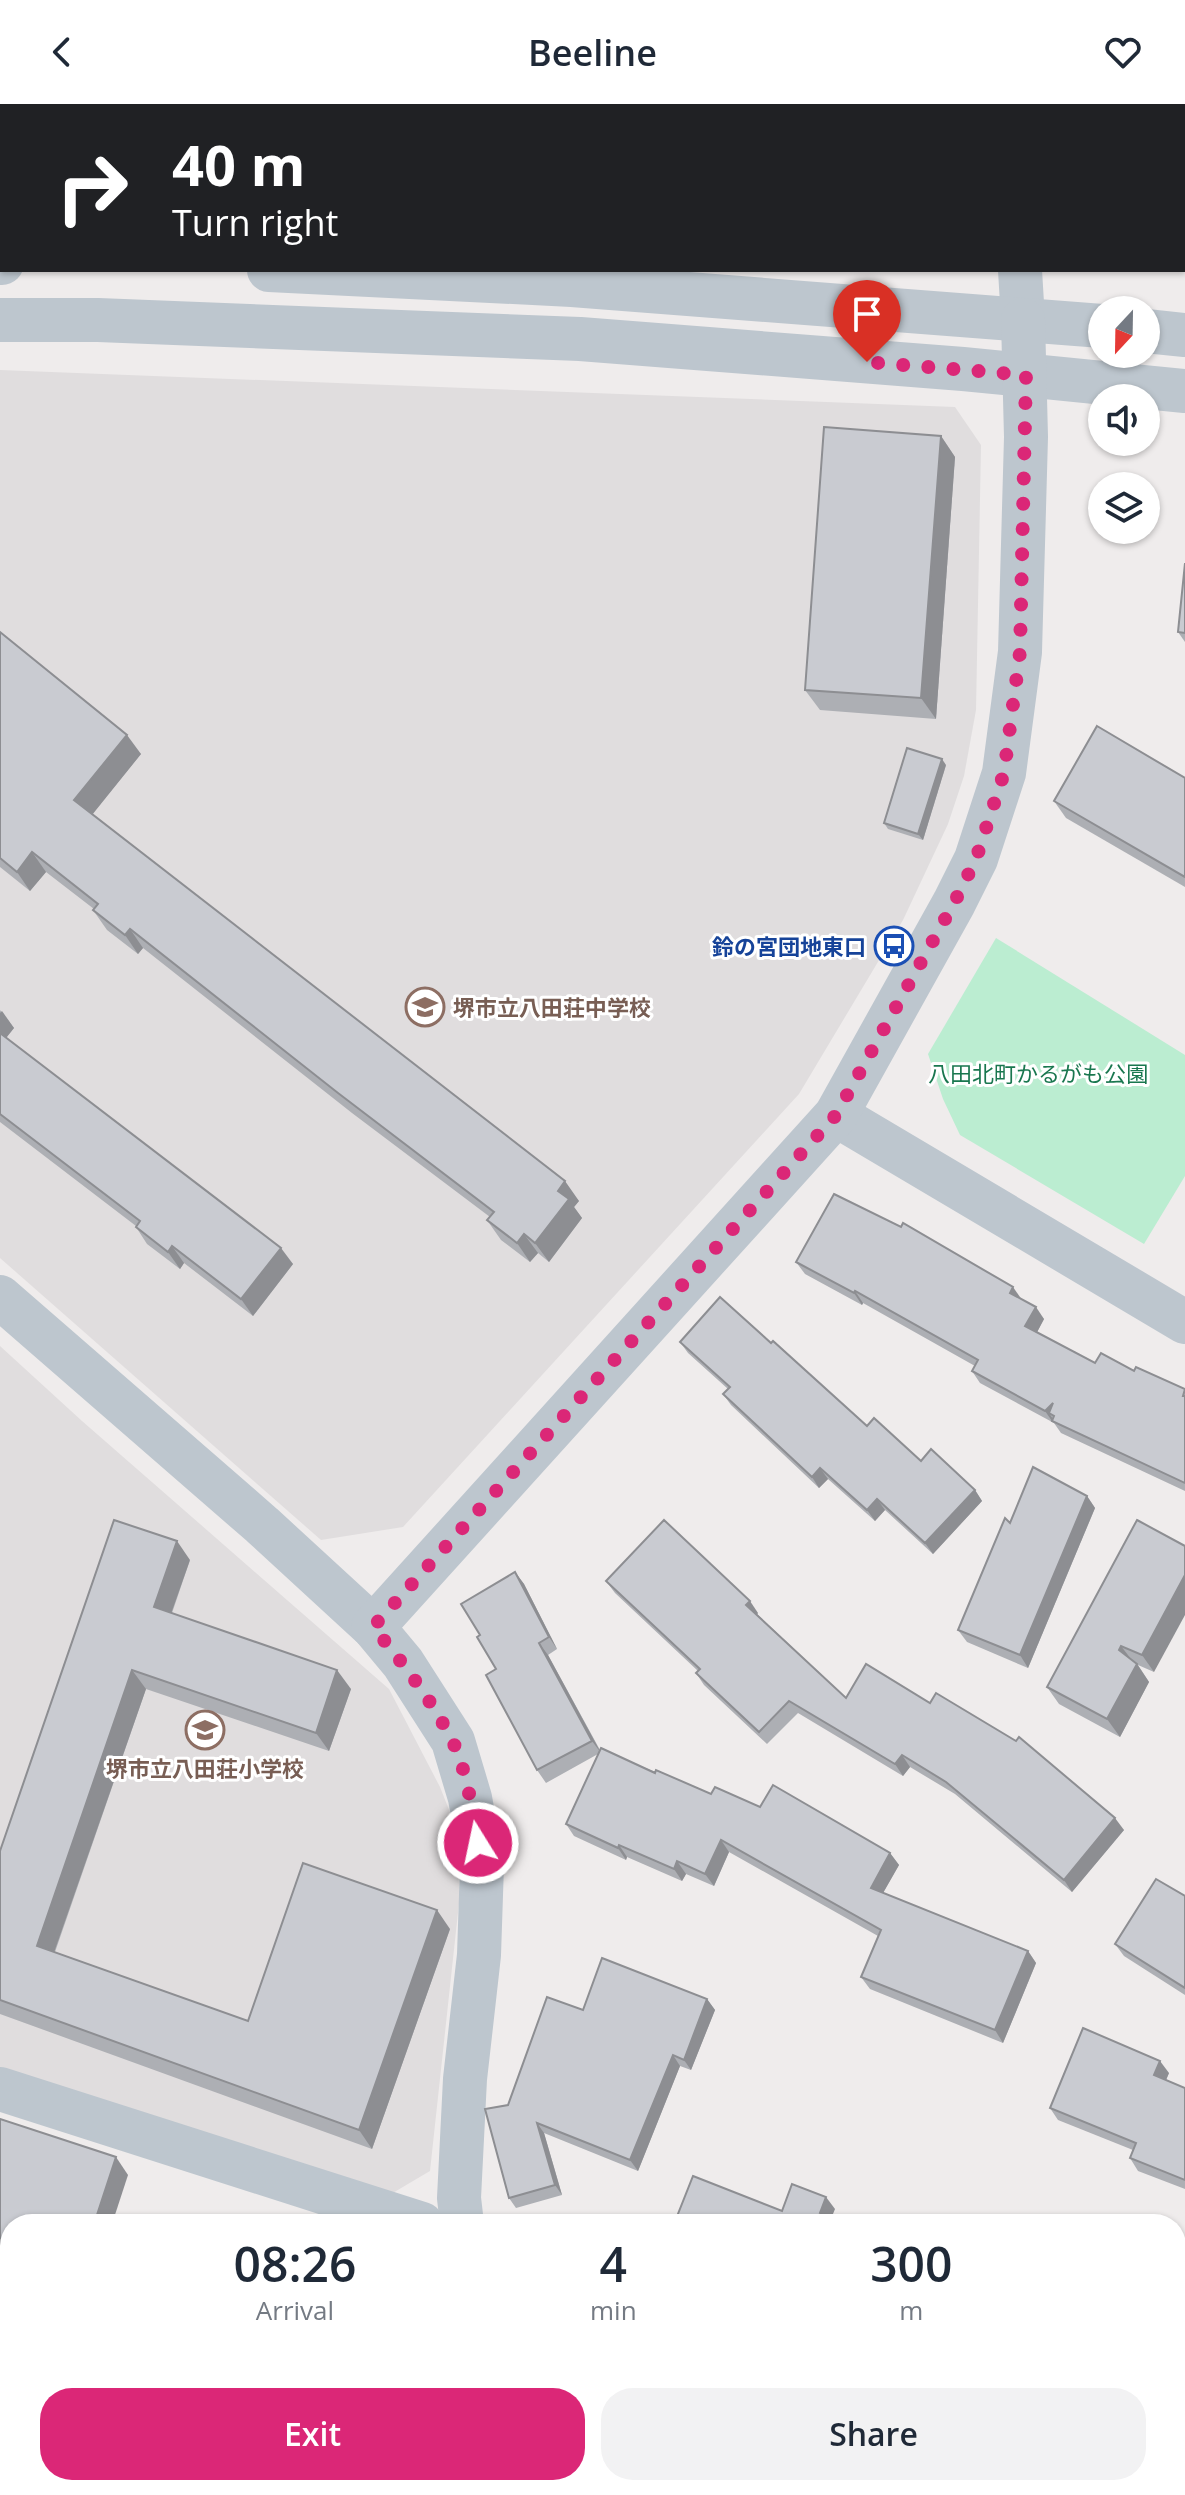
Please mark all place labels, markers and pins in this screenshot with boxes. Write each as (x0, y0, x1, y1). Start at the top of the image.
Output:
pin (833, 280, 901, 362)
bus stop icon: 鈴の宮団地東口 (873, 925, 915, 967)
place label: 鈴の宮団地東口 (712, 931, 866, 961)
school or university icon: 堺市立八田荘中学校 (404, 986, 446, 1028)
place label: 堺市立八田荘中学校 (453, 992, 651, 1022)
school or university icon: 堺市立八田荘小学校 (184, 1709, 226, 1751)
place label: 堺市立八田荘小学校 (106, 1753, 304, 1783)

